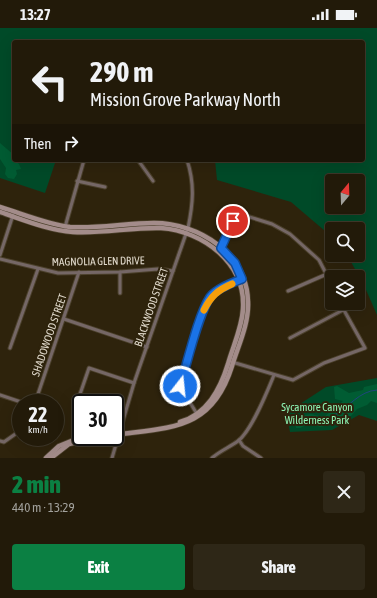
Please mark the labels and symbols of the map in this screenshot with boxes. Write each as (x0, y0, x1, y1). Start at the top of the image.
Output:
north arrow (325, 174, 365, 214)
pin (216, 204, 250, 238)
street label: MAGNOLIA GLEN DRIVE (52, 254, 145, 268)
street label: BLACKWOOD STREET (132, 266, 170, 348)
street label: SHADOWOOD STREET (29, 292, 69, 378)
position arrow (159, 365, 201, 407)
speed limit sign: 30 (72, 394, 124, 446)
park label: Sycamore Canyon Wilderness Park (281, 401, 353, 426)

